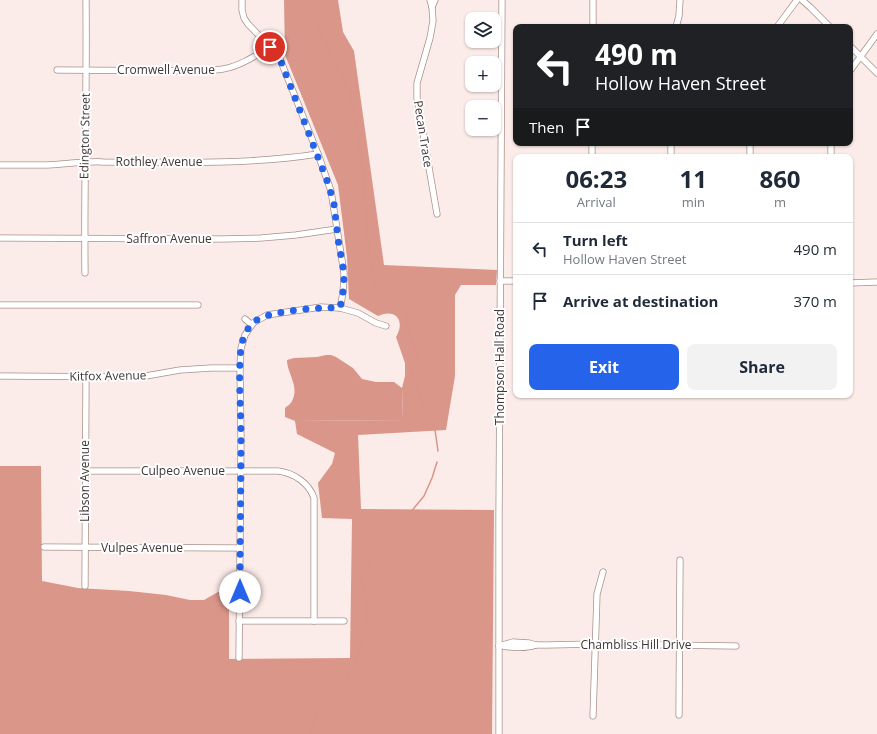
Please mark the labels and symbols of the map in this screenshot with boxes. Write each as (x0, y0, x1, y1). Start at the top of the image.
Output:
pin (253, 30, 287, 64)
street label: Cromwell Avenue (117, 61, 215, 78)
street label: Edington Street (75, 93, 94, 179)
street label: Pecan Trace (410, 99, 437, 169)
street label: Rothley Avenue (116, 153, 203, 170)
street label: Saffron Avenue (126, 230, 212, 247)
street label: Thompson Hall Road (491, 309, 508, 425)
street label: Kitfox Avenue (69, 366, 147, 385)
street label: Libson Avenue (76, 440, 93, 522)
street label: Culpeo Avenue (141, 462, 225, 479)
street label: Vulpes Avenue (101, 539, 183, 556)
position arrow (219, 571, 261, 613)
street label: Chambliss Hill Drive (580, 636, 692, 653)

